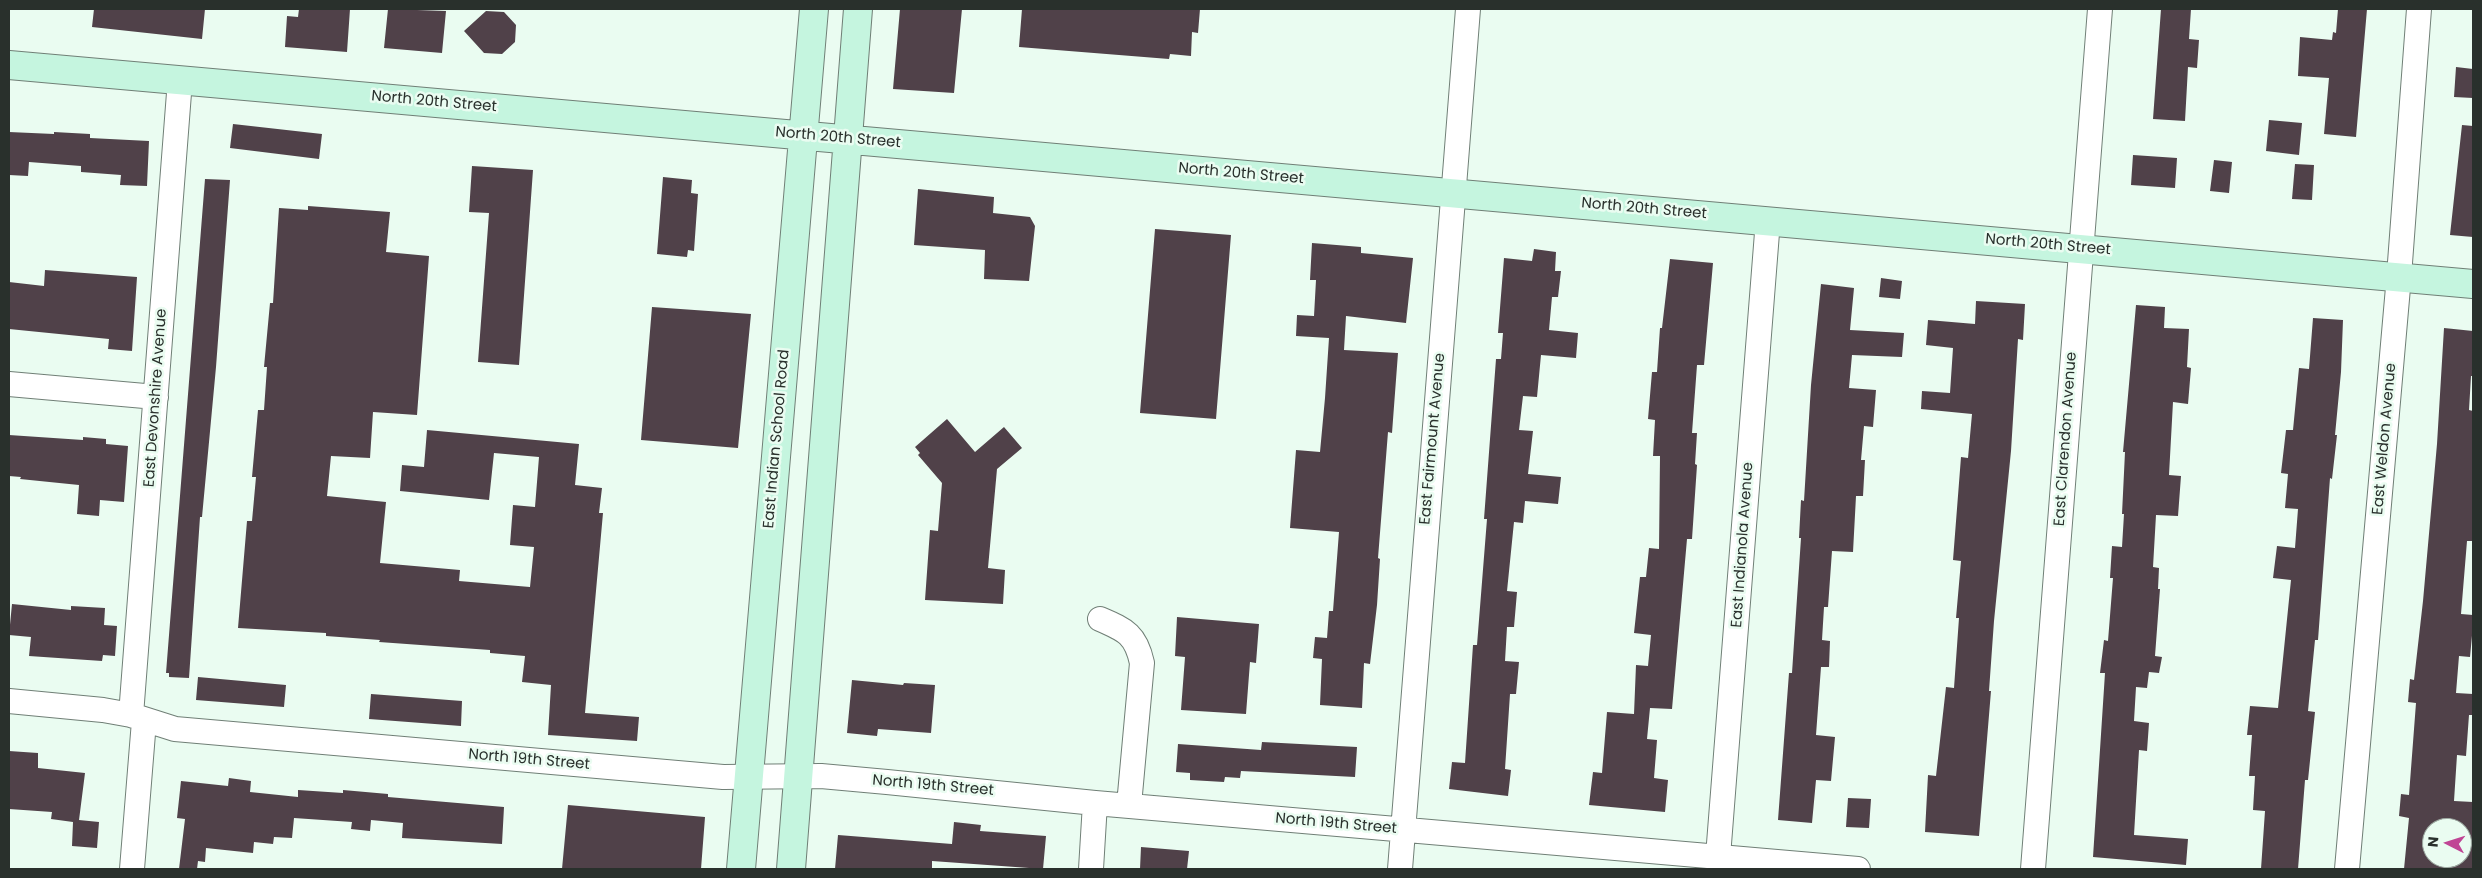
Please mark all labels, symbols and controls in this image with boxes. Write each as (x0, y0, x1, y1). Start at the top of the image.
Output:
street label: North 20th Street (371, 88, 497, 116)
street label: North 20th Street (775, 124, 901, 152)
street label: North 20th Street (1178, 160, 1304, 188)
street label: North 20th Street (1581, 195, 1707, 223)
street label: North 20th Street (1985, 231, 2111, 259)
street label: East Devonshire Avenue (141, 308, 171, 488)
street label: East Indian School Road (760, 349, 794, 529)
street label: East Clarendon Avenue (2051, 351, 2081, 527)
street label: East Fairmount Avenue (1417, 352, 1449, 526)
street label: East Weldon Avenue (2369, 362, 2401, 516)
street label: East Indianola Avenue (1728, 462, 1758, 628)
street label: North 19th Street (467, 746, 591, 774)
street label: North 19th Street (871, 772, 995, 800)
street label: North 19th Street (1274, 810, 1398, 838)
north arrow (2422, 818, 2472, 868)
text: N (2423, 836, 2443, 848)

